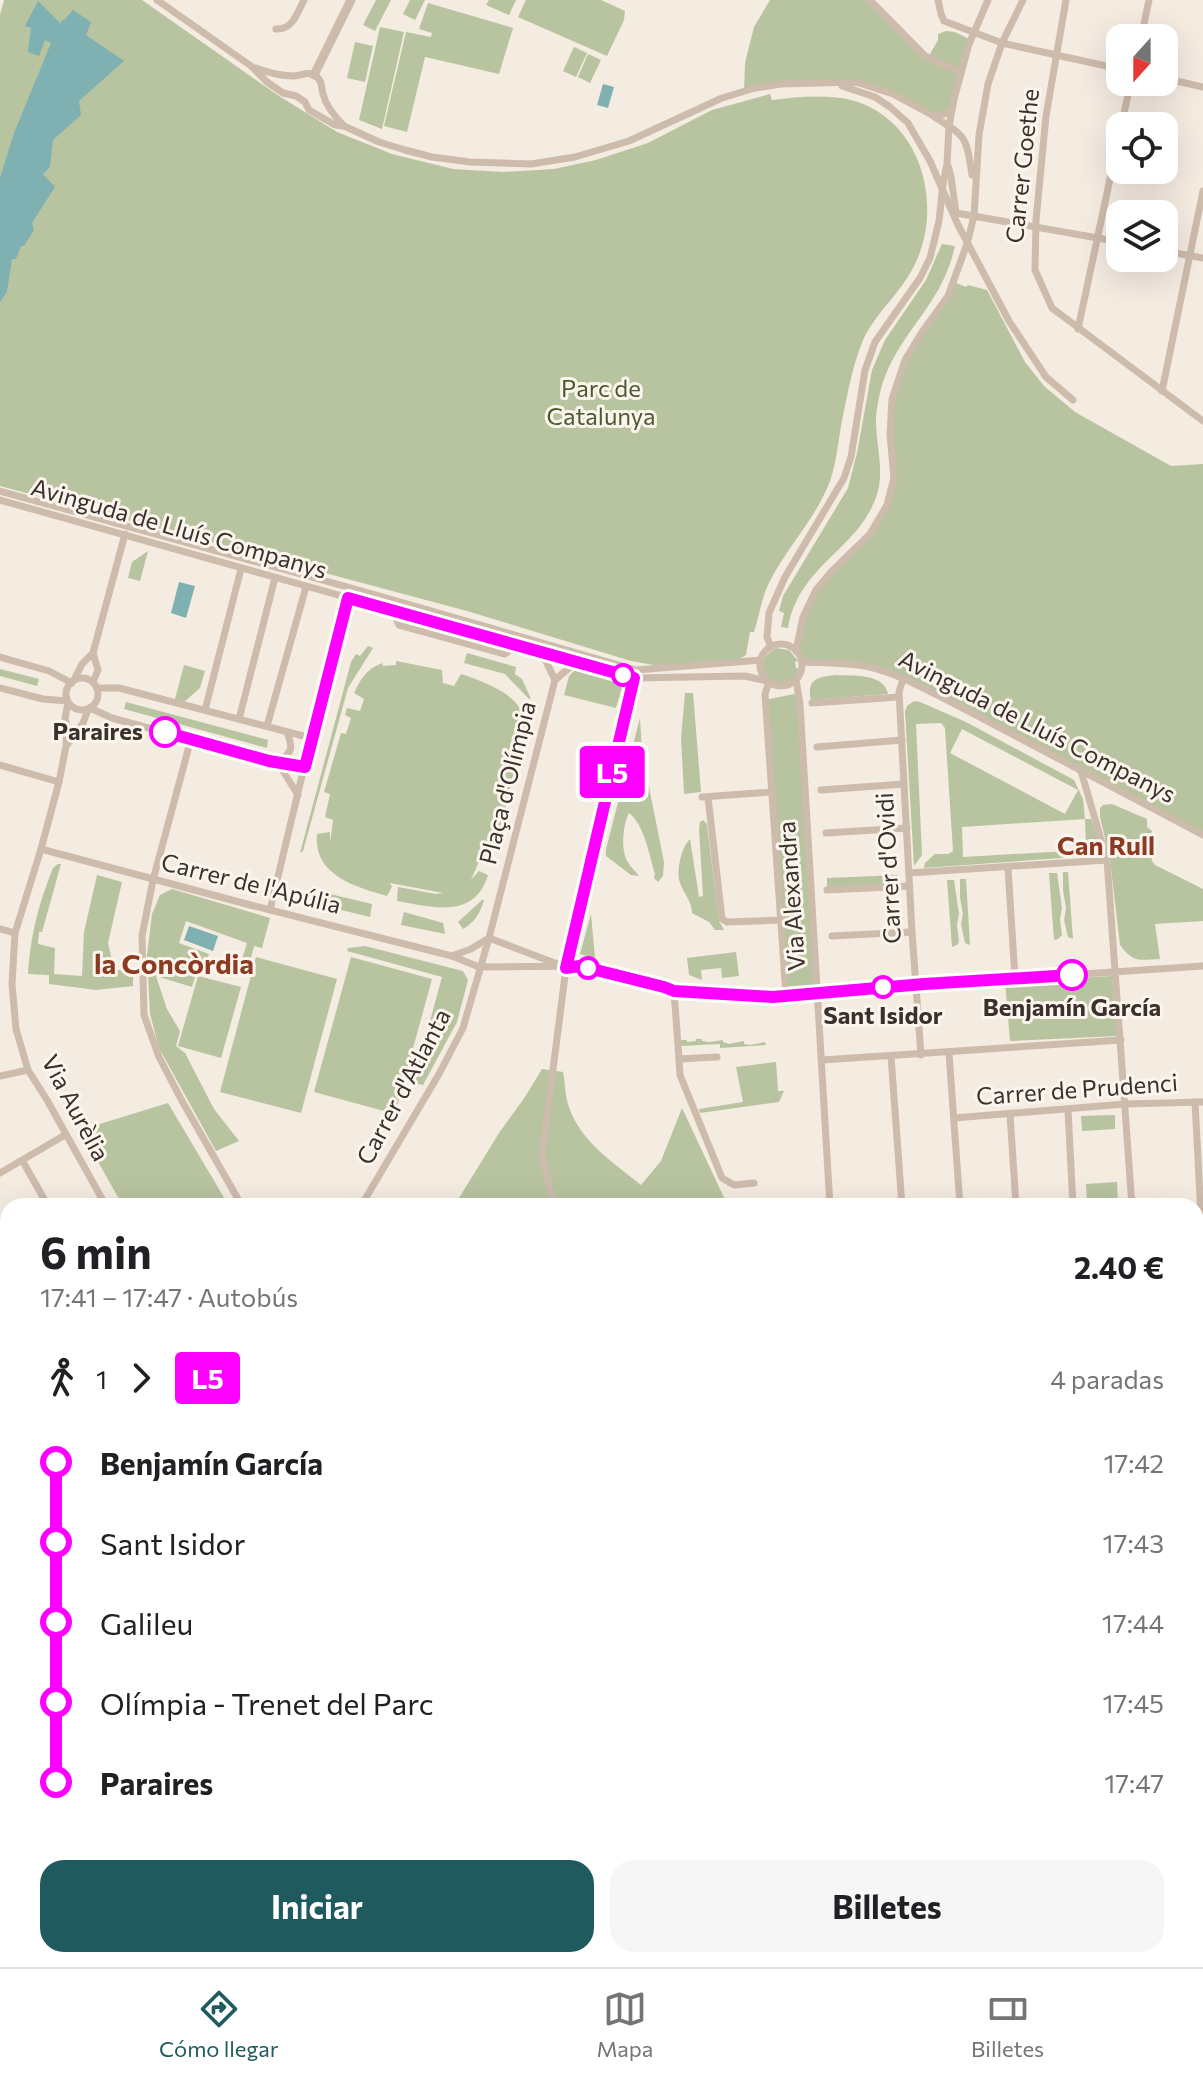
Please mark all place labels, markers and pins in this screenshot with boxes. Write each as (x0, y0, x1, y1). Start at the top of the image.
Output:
unlabelled marker (612, 664, 634, 686)
place label: Paraires (52, 716, 143, 745)
marker: Paraires (150, 717, 180, 747)
unlabelled marker (577, 957, 599, 979)
marker: Benjamín García (1057, 960, 1087, 990)
marker: Sant Isidor (872, 976, 894, 998)
place label: Benjamín García (983, 992, 1161, 1021)
place label: Sant Isidor (823, 1000, 943, 1029)

